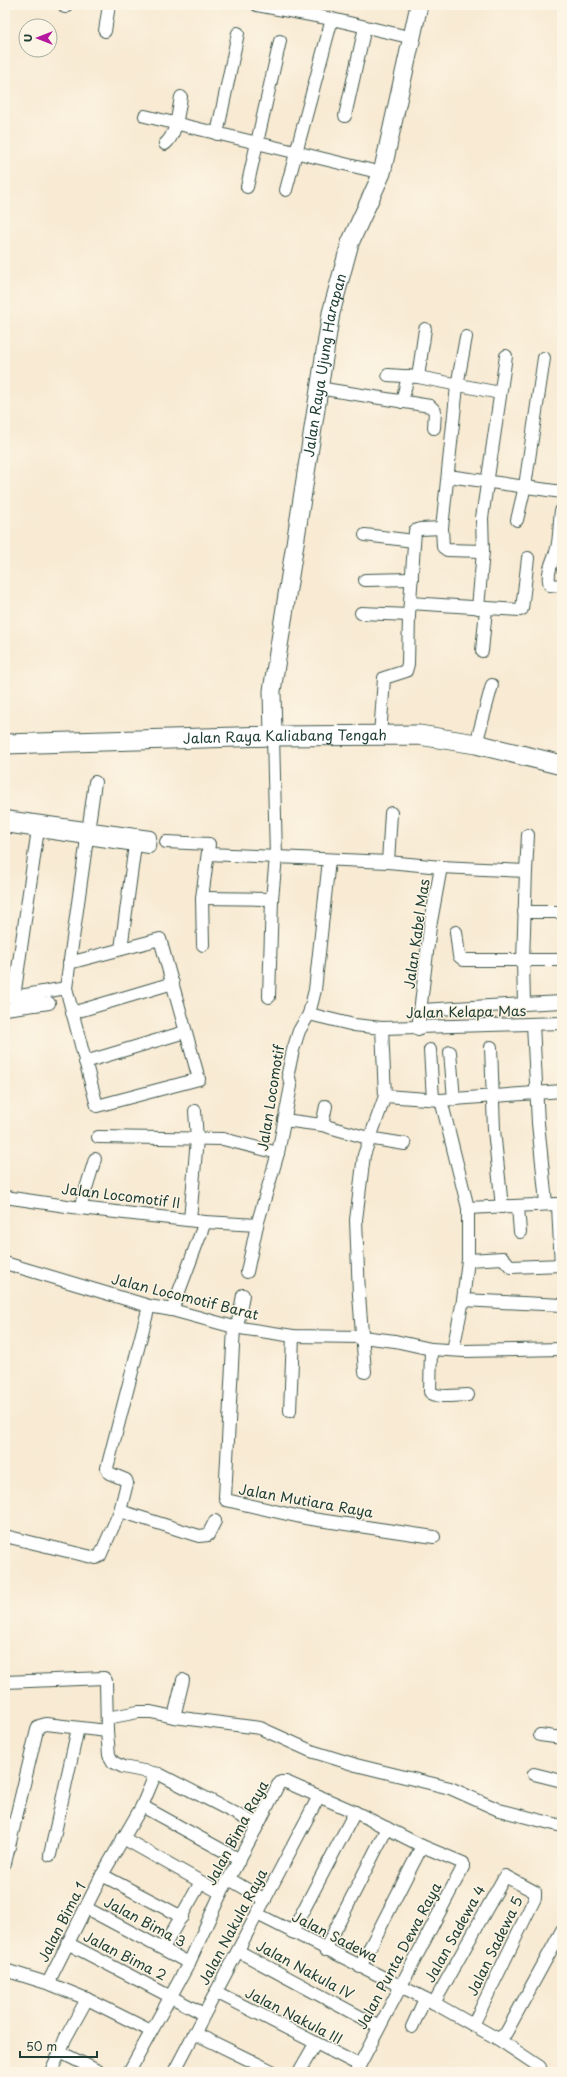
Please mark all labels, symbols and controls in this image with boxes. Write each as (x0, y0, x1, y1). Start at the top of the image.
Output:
north arrow (18, 18, 58, 58)
text: U (19, 34, 36, 42)
street label: Jalan Raya Ujung Harapan (298, 271, 351, 458)
street label: Jalan Raya Kaliabang Tengah (183, 724, 387, 749)
street label: Jalan Kabel Mas (398, 878, 435, 990)
street label: Jalan Kelapa Mas (406, 1000, 526, 1023)
street label: Jalan Locomotif (252, 1043, 289, 1152)
street label: Jalan Locomotif II (60, 1178, 182, 1213)
street label: Jalan Locomotif Barat (109, 1268, 261, 1325)
street label: Jalan Mutiara Raya (237, 1478, 375, 1523)
street label: Jalan Bima Raya (200, 1776, 273, 1889)
street label: Jalan Nakula Raya (193, 1865, 272, 1989)
street label: Jalan Bima 1 (32, 1878, 91, 1965)
street label: Jalan Punta Dewa Raya (351, 1878, 446, 2033)
street label: Jalan Sadewa 4 (419, 1881, 490, 1986)
street label: Jalan Bima 3 (100, 1891, 190, 1952)
street label: Jalan Sadewa 5 (461, 1892, 528, 1999)
street label: Jalan Sadewa (289, 1906, 382, 1967)
street label: Jalan Bima 2 (80, 1926, 171, 1986)
street label: Jalan Nakula IV (253, 1935, 358, 2004)
street label: Jalan Nakula III (242, 1982, 347, 2049)
scale bar (20, 2033, 97, 2059)
text: 50 m (26, 2037, 57, 2055)

